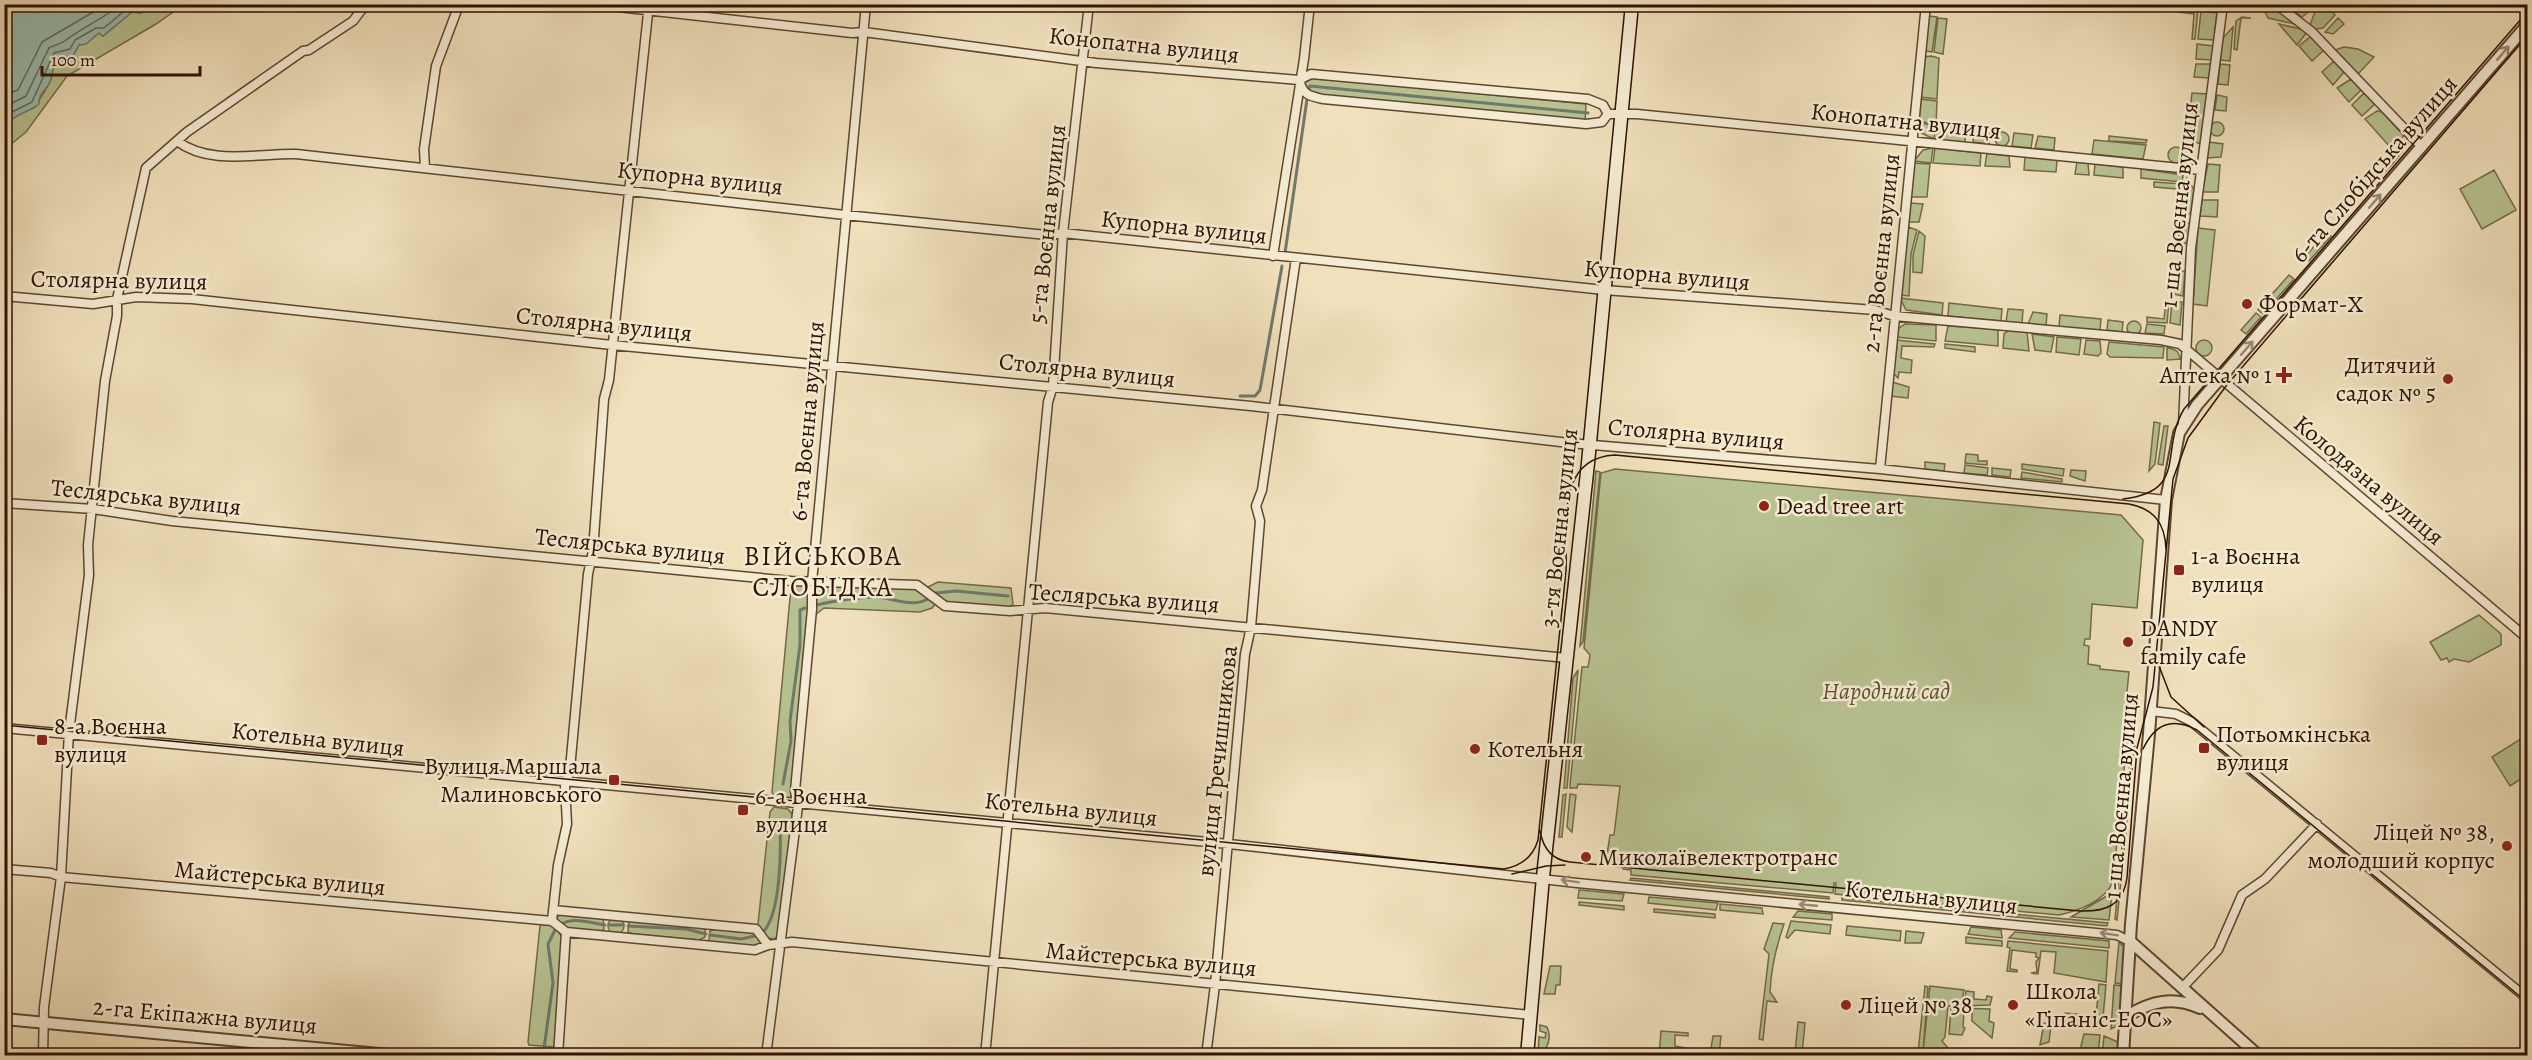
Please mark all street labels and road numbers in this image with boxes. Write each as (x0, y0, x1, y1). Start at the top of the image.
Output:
street label: Конопатна вулиця (1047, 19, 1241, 71)
street label: 6-та Слобідська вулиця (2284, 68, 2464, 270)
street label: Конопатна вулиця (1809, 95, 2003, 147)
street label: 1-ша Воєнна вулиця (2152, 100, 2206, 310)
street label: 5-та Воєнна вулиця (1021, 123, 1073, 325)
street label: 2-га Воєнна вулиця (1855, 152, 1907, 354)
street label: Купорна вулиця (615, 153, 785, 203)
street label: Купорна вулиця (1099, 202, 1269, 252)
street label: Купорна вулиця (1582, 252, 1752, 298)
street label: Столярна вулиця (30, 262, 208, 298)
street label: Столярна вулиця (514, 299, 694, 349)
street label: 6-та Воєнна вулиця (782, 320, 832, 522)
street label: Столярна вулиця (997, 345, 1177, 395)
street label: Колодязна вулиця (2287, 407, 2451, 553)
street label: Столярна вулиця (1606, 410, 1786, 458)
street label: 3-тя Воєнна вулиця (1533, 427, 1585, 629)
street label: Теслярська вулиця (49, 471, 243, 523)
street label: Теслярська вулиця (533, 520, 727, 572)
street label: Теслярська вулиця (1028, 575, 1220, 621)
street label: вулиця Гречишникова (1189, 644, 1245, 878)
street label: 1-ша Воєнна вулиця (2096, 692, 2146, 900)
street label: Котельна вулиця (230, 714, 406, 764)
street label: Котельна вулиця (983, 784, 1159, 834)
street label: Майстерська вулиця (173, 853, 387, 903)
street label: Котельна вулиця (1843, 872, 2019, 922)
street label: Майстерська вулиця (1044, 934, 1258, 984)
street label: 2-га Екіпажна вулиця (92, 990, 318, 1042)

